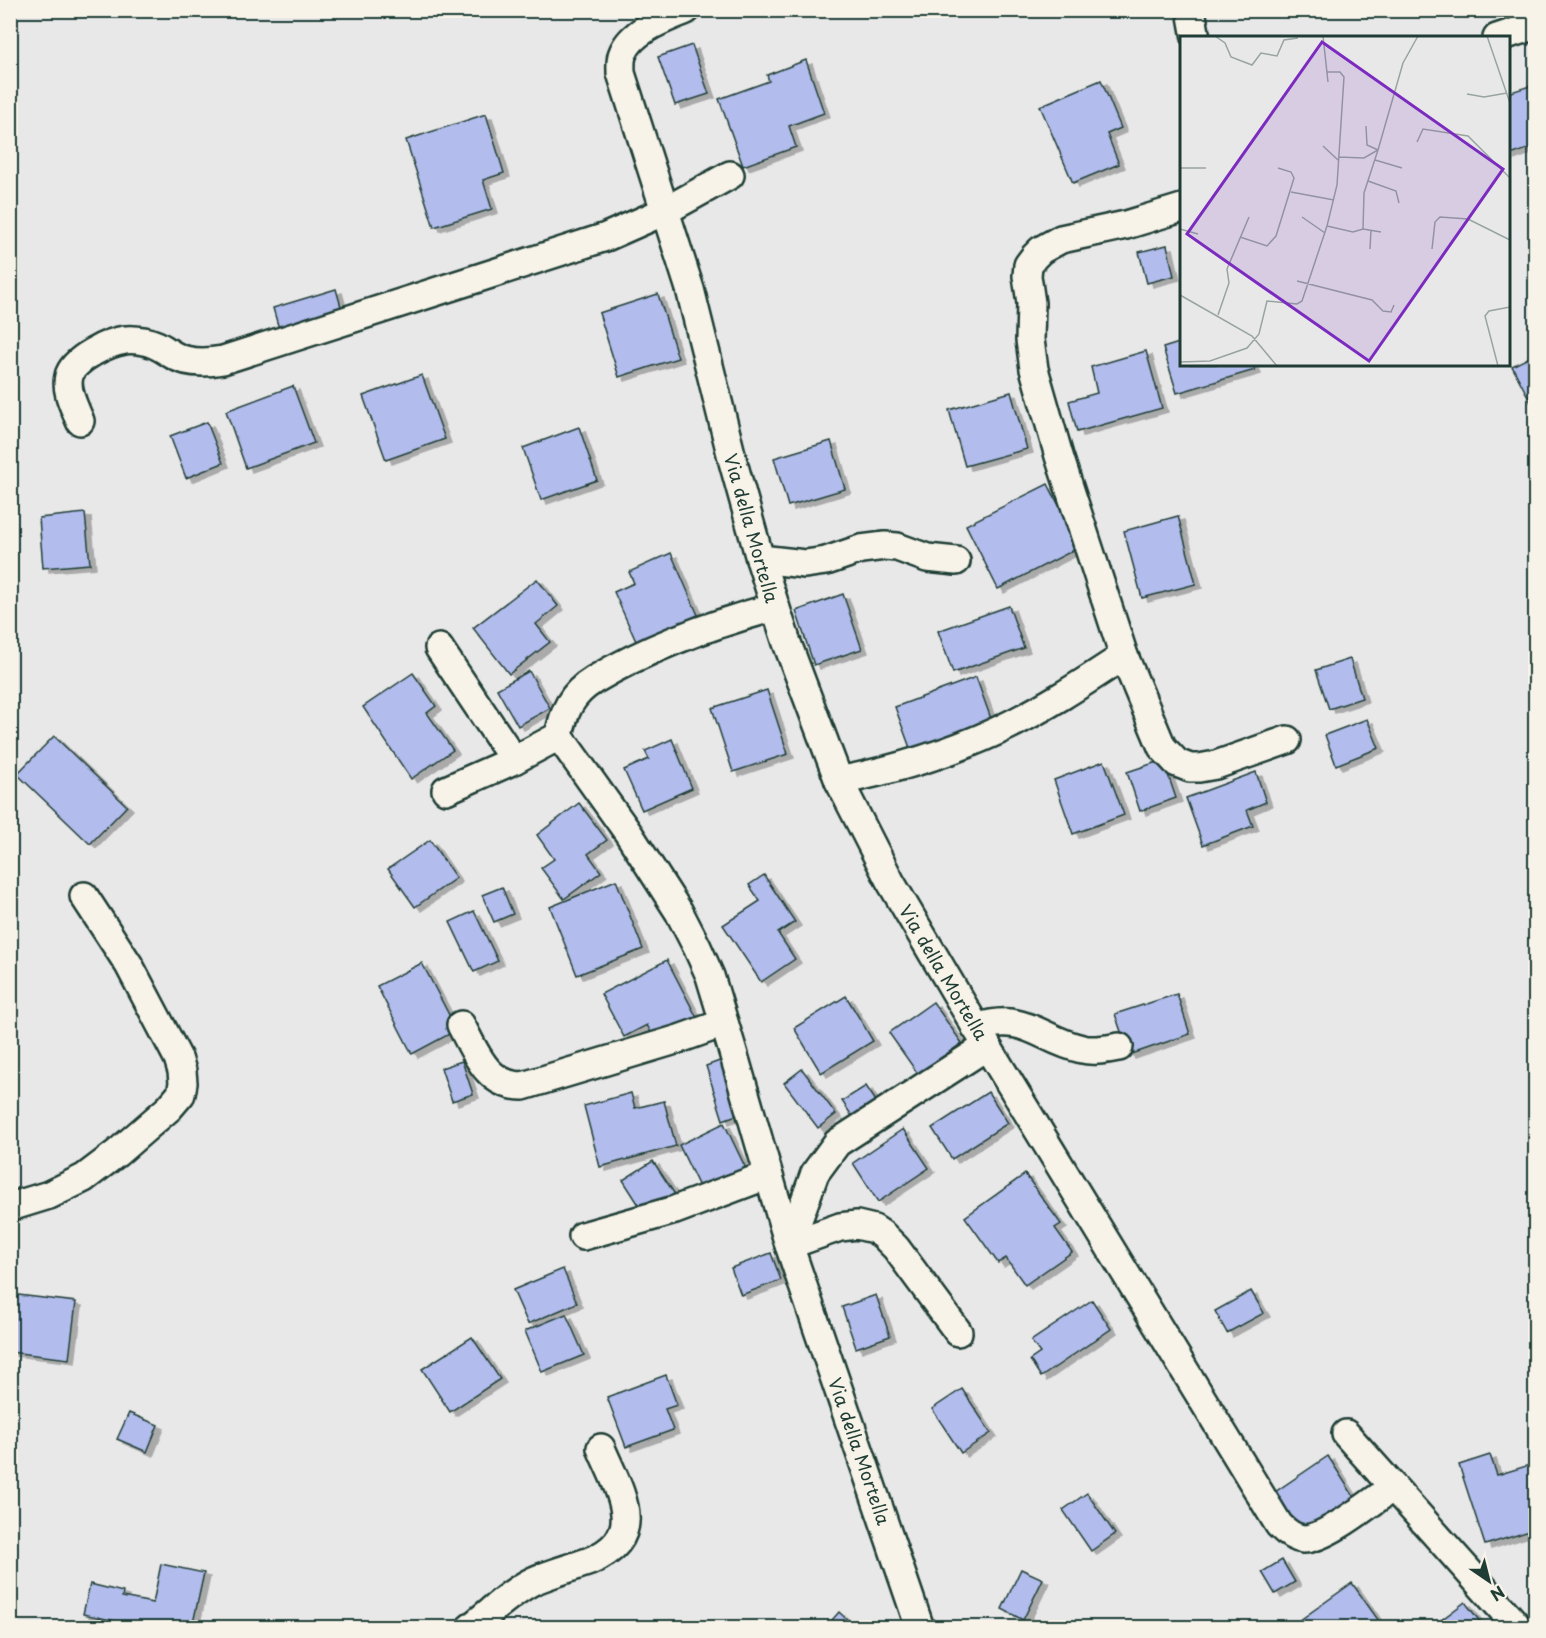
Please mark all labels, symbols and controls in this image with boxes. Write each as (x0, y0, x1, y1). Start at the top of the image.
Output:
inset map (1180, 36, 1510, 366)
street label: Via della Mortella (718, 450, 786, 607)
street label: Via della Mortella (893, 899, 996, 1046)
street label: Via della Mortella (822, 1374, 898, 1529)
north arrow (1459, 1551, 1519, 1611)
text: N (1486, 1581, 1510, 1608)

